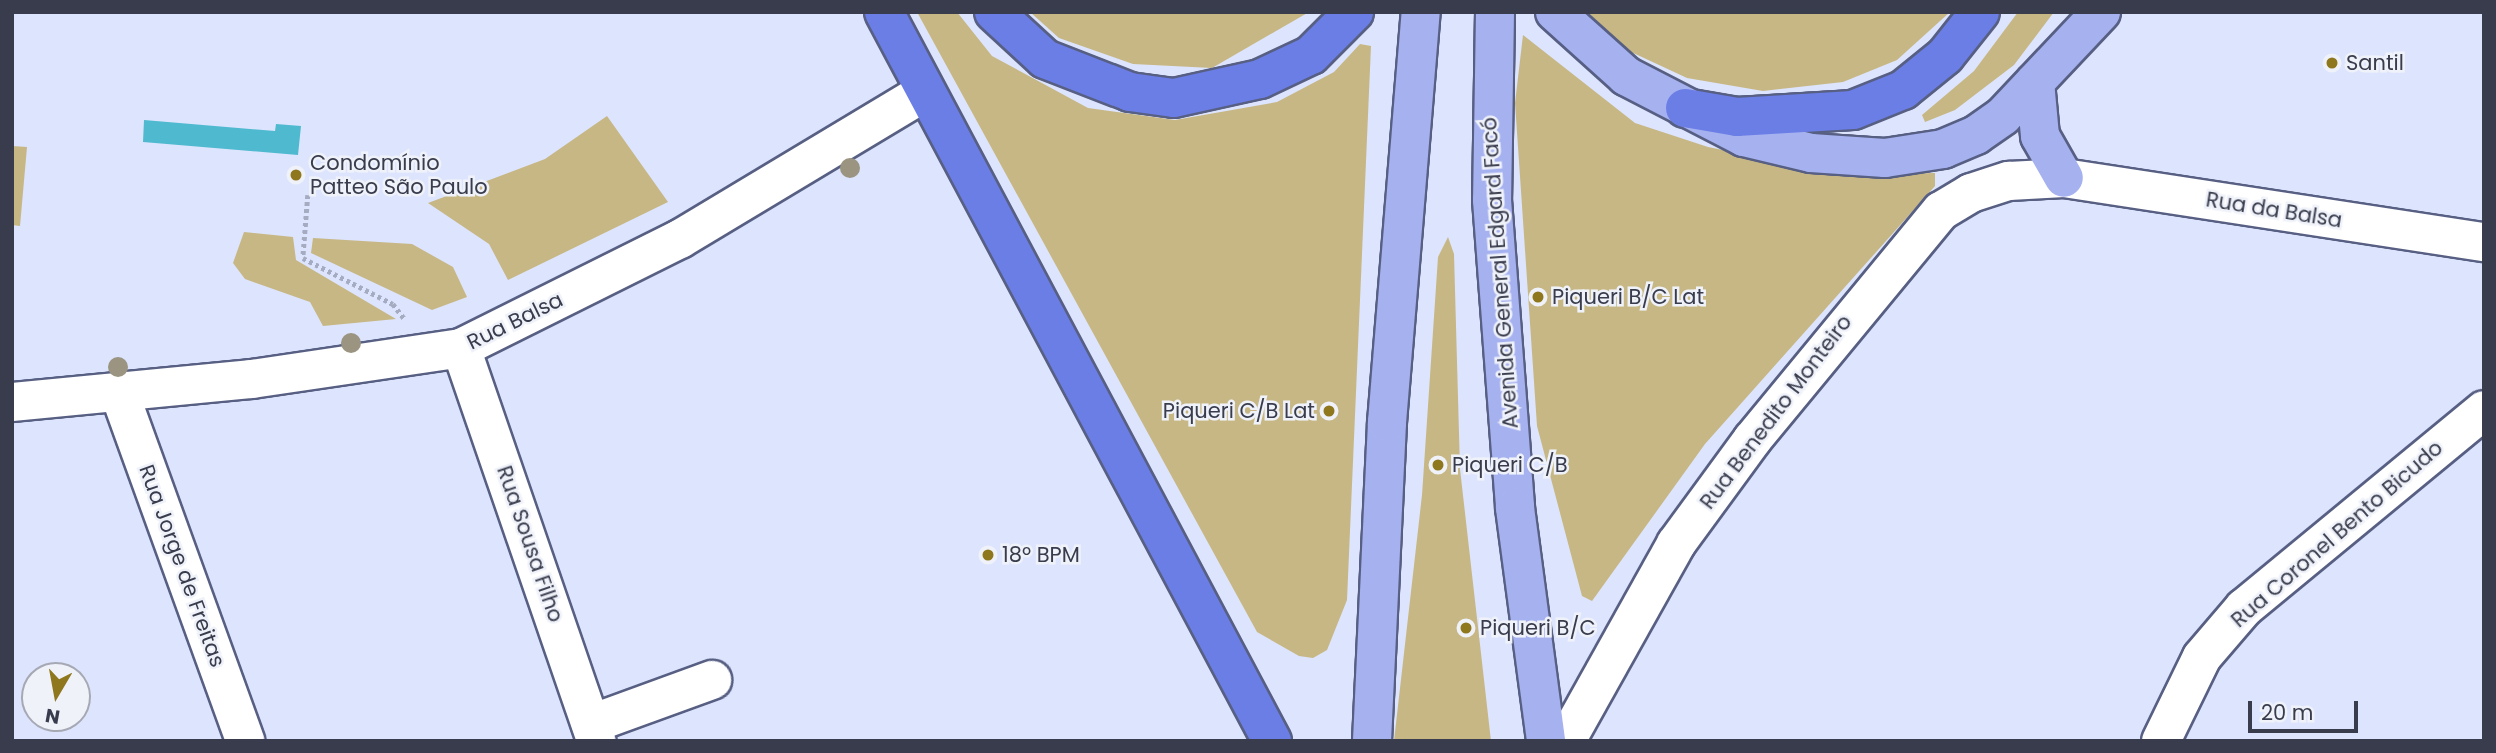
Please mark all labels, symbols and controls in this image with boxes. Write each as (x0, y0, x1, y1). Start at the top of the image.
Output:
place label: Santil (2346, 50, 2404, 76)
marker: Santil (2324, 55, 2340, 71)
street label: Avenida General Edgard Facó (1477, 116, 1523, 430)
place label: Condomínio Patteo São Paulo (310, 150, 488, 200)
marker: Condomínio Patteo São Paulo (288, 167, 304, 183)
street label: Rua da Balsa (2204, 187, 2344, 233)
place label: Piqueri B/C Lat (1552, 284, 1704, 310)
street label: Rua Balsa (463, 287, 567, 355)
marker: Piqueri B/C Lat (1530, 289, 1546, 305)
street label: Rua Benedito Monteiro (1695, 310, 1857, 514)
place label: Piqueri C/B Lat (1163, 398, 1315, 424)
marker: Piqueri C/B Lat (1321, 403, 1337, 419)
street label: Rua Coronel Bento Bicudo (2226, 435, 2448, 633)
place label: Piqueri C/B (1452, 452, 1568, 478)
marker: Piqueri C/B (1430, 457, 1446, 473)
street label: Rua Jorge de Freitas (134, 461, 230, 671)
street label: Rua Sousa Filho (491, 462, 569, 626)
place label: 18º BPM (1002, 542, 1080, 568)
marker: 18º BPM (980, 547, 996, 563)
place label: Piqueri B/C (1480, 615, 1596, 641)
marker: Piqueri B/C (1458, 620, 1474, 636)
north arrow (21, 662, 91, 732)
scale bar (2251, 686, 2361, 730)
text: 20 m (2261, 698, 2314, 727)
text: N (43, 702, 62, 731)

